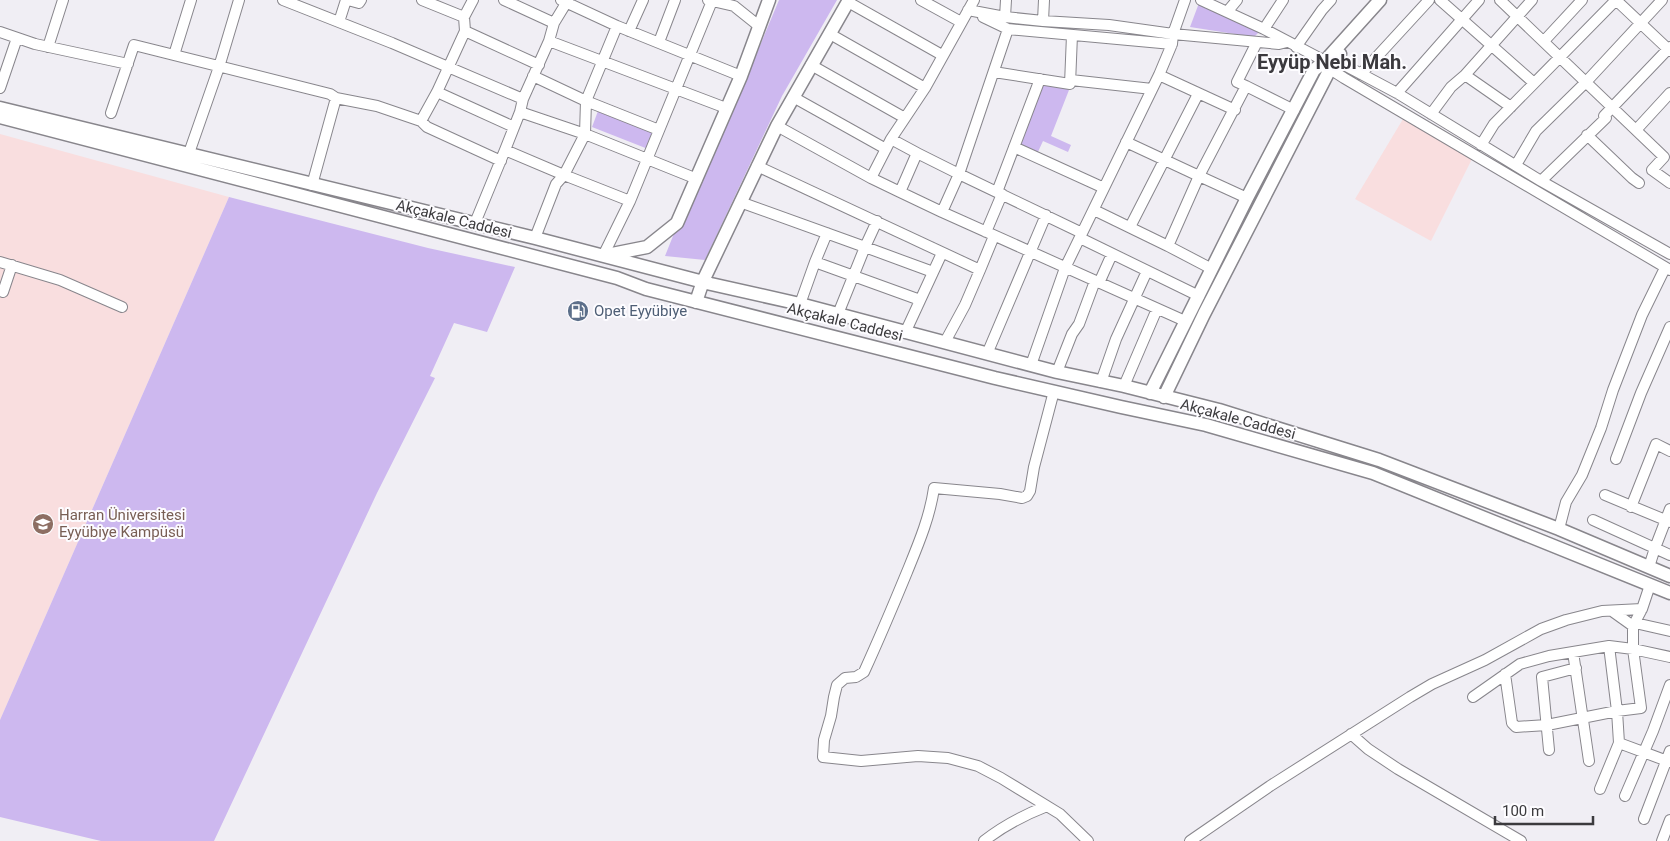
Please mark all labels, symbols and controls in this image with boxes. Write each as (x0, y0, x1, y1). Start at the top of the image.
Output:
district label: Eyyüp Nebi Mah. (1257, 50, 1407, 74)
street label: Akçakale Caddesi (394, 196, 514, 242)
fuel station icon: Opet Eyyübiye (566, 299, 590, 323)
street label: Akçakale Caddesi (785, 299, 905, 345)
place label: Opet Eyyübiye (594, 302, 687, 320)
street label: Akçakale Caddesi (1178, 395, 1298, 443)
place label: Harran Üniversitesi Eyyübiye Kampüsü (59, 506, 185, 541)
school or university icon: Harran Üniversitesi Eyyübiye Kampüsü (31, 512, 55, 536)
scale bar (1495, 794, 1592, 826)
text: 100 m (1502, 802, 1544, 820)

